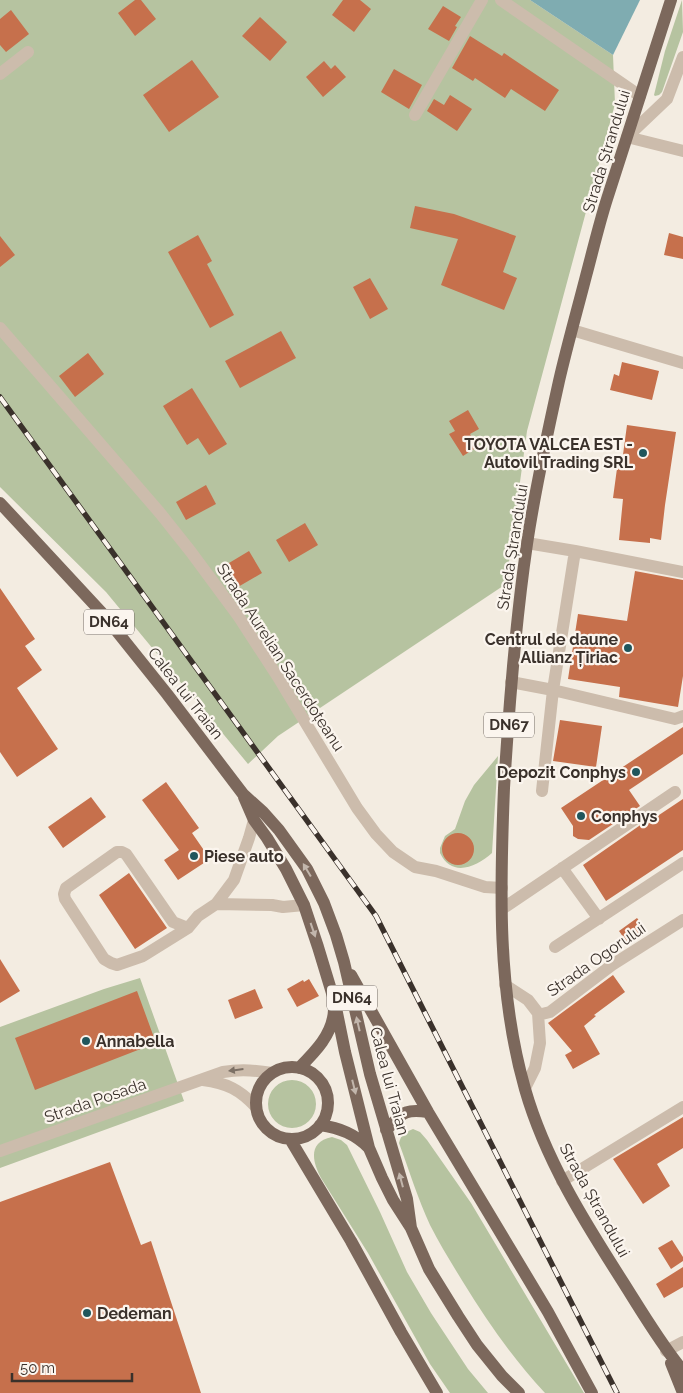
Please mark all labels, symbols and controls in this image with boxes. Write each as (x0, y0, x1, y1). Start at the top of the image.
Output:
street label: Strada Ștrandului (579, 87, 634, 215)
place label: TOYOTA VALCEA EST - Autovil Trading SRL (464, 435, 634, 472)
marker: TOYOTA VALCEA EST - Autovil Trading SRL (637, 447, 649, 459)
street label: Strada Ștrandului (493, 483, 532, 611)
street label: Strada Aurelian Sacerdoțeanu (213, 560, 348, 755)
road number: DN64 (84, 610, 134, 634)
place label: Centrul de daune Allianz Țiriac (485, 630, 618, 667)
marker: Centrul de daune Allianz Țiriac (622, 642, 634, 654)
street label: Calea lui Traian (144, 644, 227, 743)
road number: DN67 (484, 712, 534, 738)
place label: Depozit Conphys (497, 763, 626, 782)
marker: Depozit Conphys (630, 766, 642, 778)
place label: Conphys (591, 807, 658, 826)
marker: Conphys (575, 810, 587, 822)
place label: Piese auto (204, 847, 284, 866)
marker: Piese auto (188, 850, 200, 862)
one-way arrow (302, 864, 311, 877)
street label: Strada Ogorului (543, 918, 649, 1000)
one-way arrow (309, 923, 317, 938)
road number: DN64 (327, 986, 377, 1010)
one-way arrow (354, 1016, 362, 1031)
street label: Calea lui Traian (366, 1025, 413, 1137)
place label: Annabella (96, 1032, 174, 1051)
marker: Annabella (80, 1035, 92, 1047)
one-way arrow (228, 1066, 244, 1074)
street label: Strada Posada (42, 1074, 149, 1127)
one-way arrow (350, 1079, 358, 1094)
street label: Strada Ștrandului (555, 1140, 634, 1261)
one-way arrow (397, 1172, 405, 1187)
place label: Dedeman (97, 1304, 172, 1323)
marker: Dedeman (81, 1307, 93, 1319)
scale bar (12, 1350, 132, 1382)
text: 50 m (20, 1359, 55, 1377)

